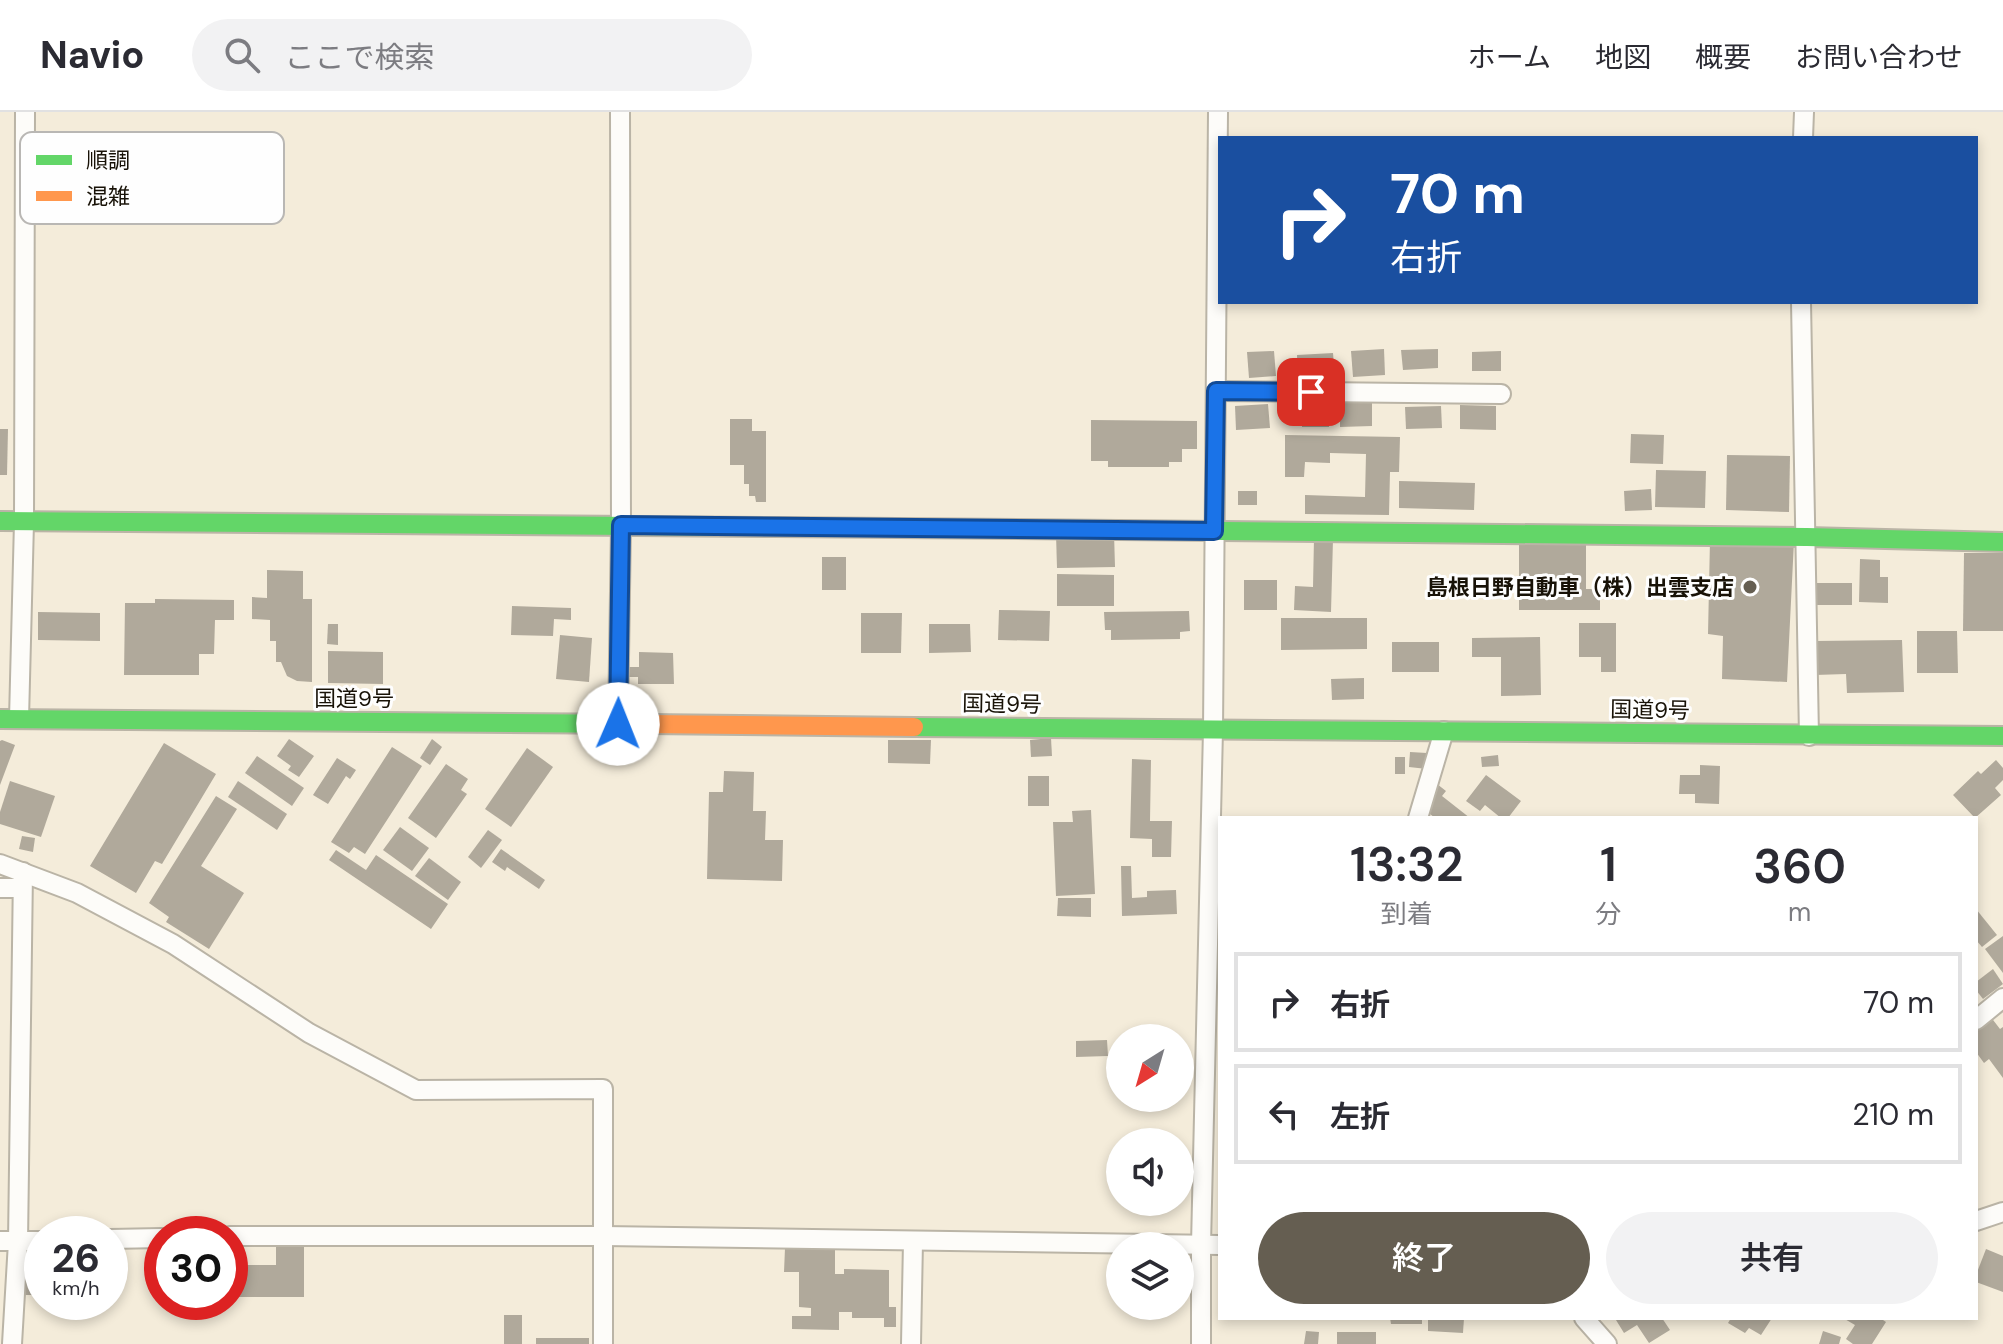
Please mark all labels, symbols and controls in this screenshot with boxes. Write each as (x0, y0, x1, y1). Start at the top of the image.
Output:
search box (192, 19, 752, 91)
text: Navio (40, 30, 144, 80)
icon: search (220, 33, 264, 77)
text: ここで検索 (284, 38, 434, 77)
text: ホーム (1468, 39, 1551, 76)
text: 地図 (1595, 39, 1651, 76)
text: 概要 (1695, 39, 1751, 76)
text: お問い合わせ (1795, 39, 1963, 76)
legend (20, 132, 284, 224)
text: 順調 (86, 146, 130, 175)
text: 70 m (1390, 157, 1525, 230)
icon: right (1258, 168, 1362, 272)
text: 混雑 (86, 182, 130, 211)
text: 右折 (1390, 234, 1462, 281)
pin (1277, 358, 1345, 426)
icon: arrive (1289, 370, 1333, 414)
place label: 島根日野自動車（株）出雲支店 (1426, 573, 1734, 602)
marker: 島根日野自動車（株）出雲支店 (1741, 578, 1759, 596)
position arrow (576, 682, 660, 766)
street label: 国道9号 (314, 684, 394, 713)
street label: 国道9号 (962, 689, 1042, 719)
street label: 国道9号 (1610, 695, 1690, 725)
text: 13:32 (1350, 833, 1463, 896)
text: 1 (1600, 833, 1617, 896)
text: 360 (1753, 835, 1846, 898)
text: m (1788, 895, 1811, 929)
text: 到着 (1381, 897, 1433, 931)
text: 分 (1595, 897, 1621, 931)
icon: right (1262, 980, 1306, 1024)
text: 70 m (1863, 983, 1934, 1022)
text: 右折 (1330, 985, 1390, 1024)
north arrow (1106, 1024, 1194, 1112)
map controls (1106, 1024, 1194, 1320)
icon: left (1262, 1092, 1306, 1136)
text: 210 m (1852, 1095, 1934, 1134)
text: 左折 (1330, 1097, 1390, 1136)
button: sound (1106, 1128, 1194, 1216)
button: 終了 (1258, 1212, 1590, 1304)
button: 共有 (1606, 1212, 1938, 1304)
speed limit sign: 30 (144, 1216, 248, 1320)
text: 26 (52, 1232, 100, 1284)
button: layers (1106, 1232, 1194, 1320)
text: km/h (52, 1275, 100, 1301)

